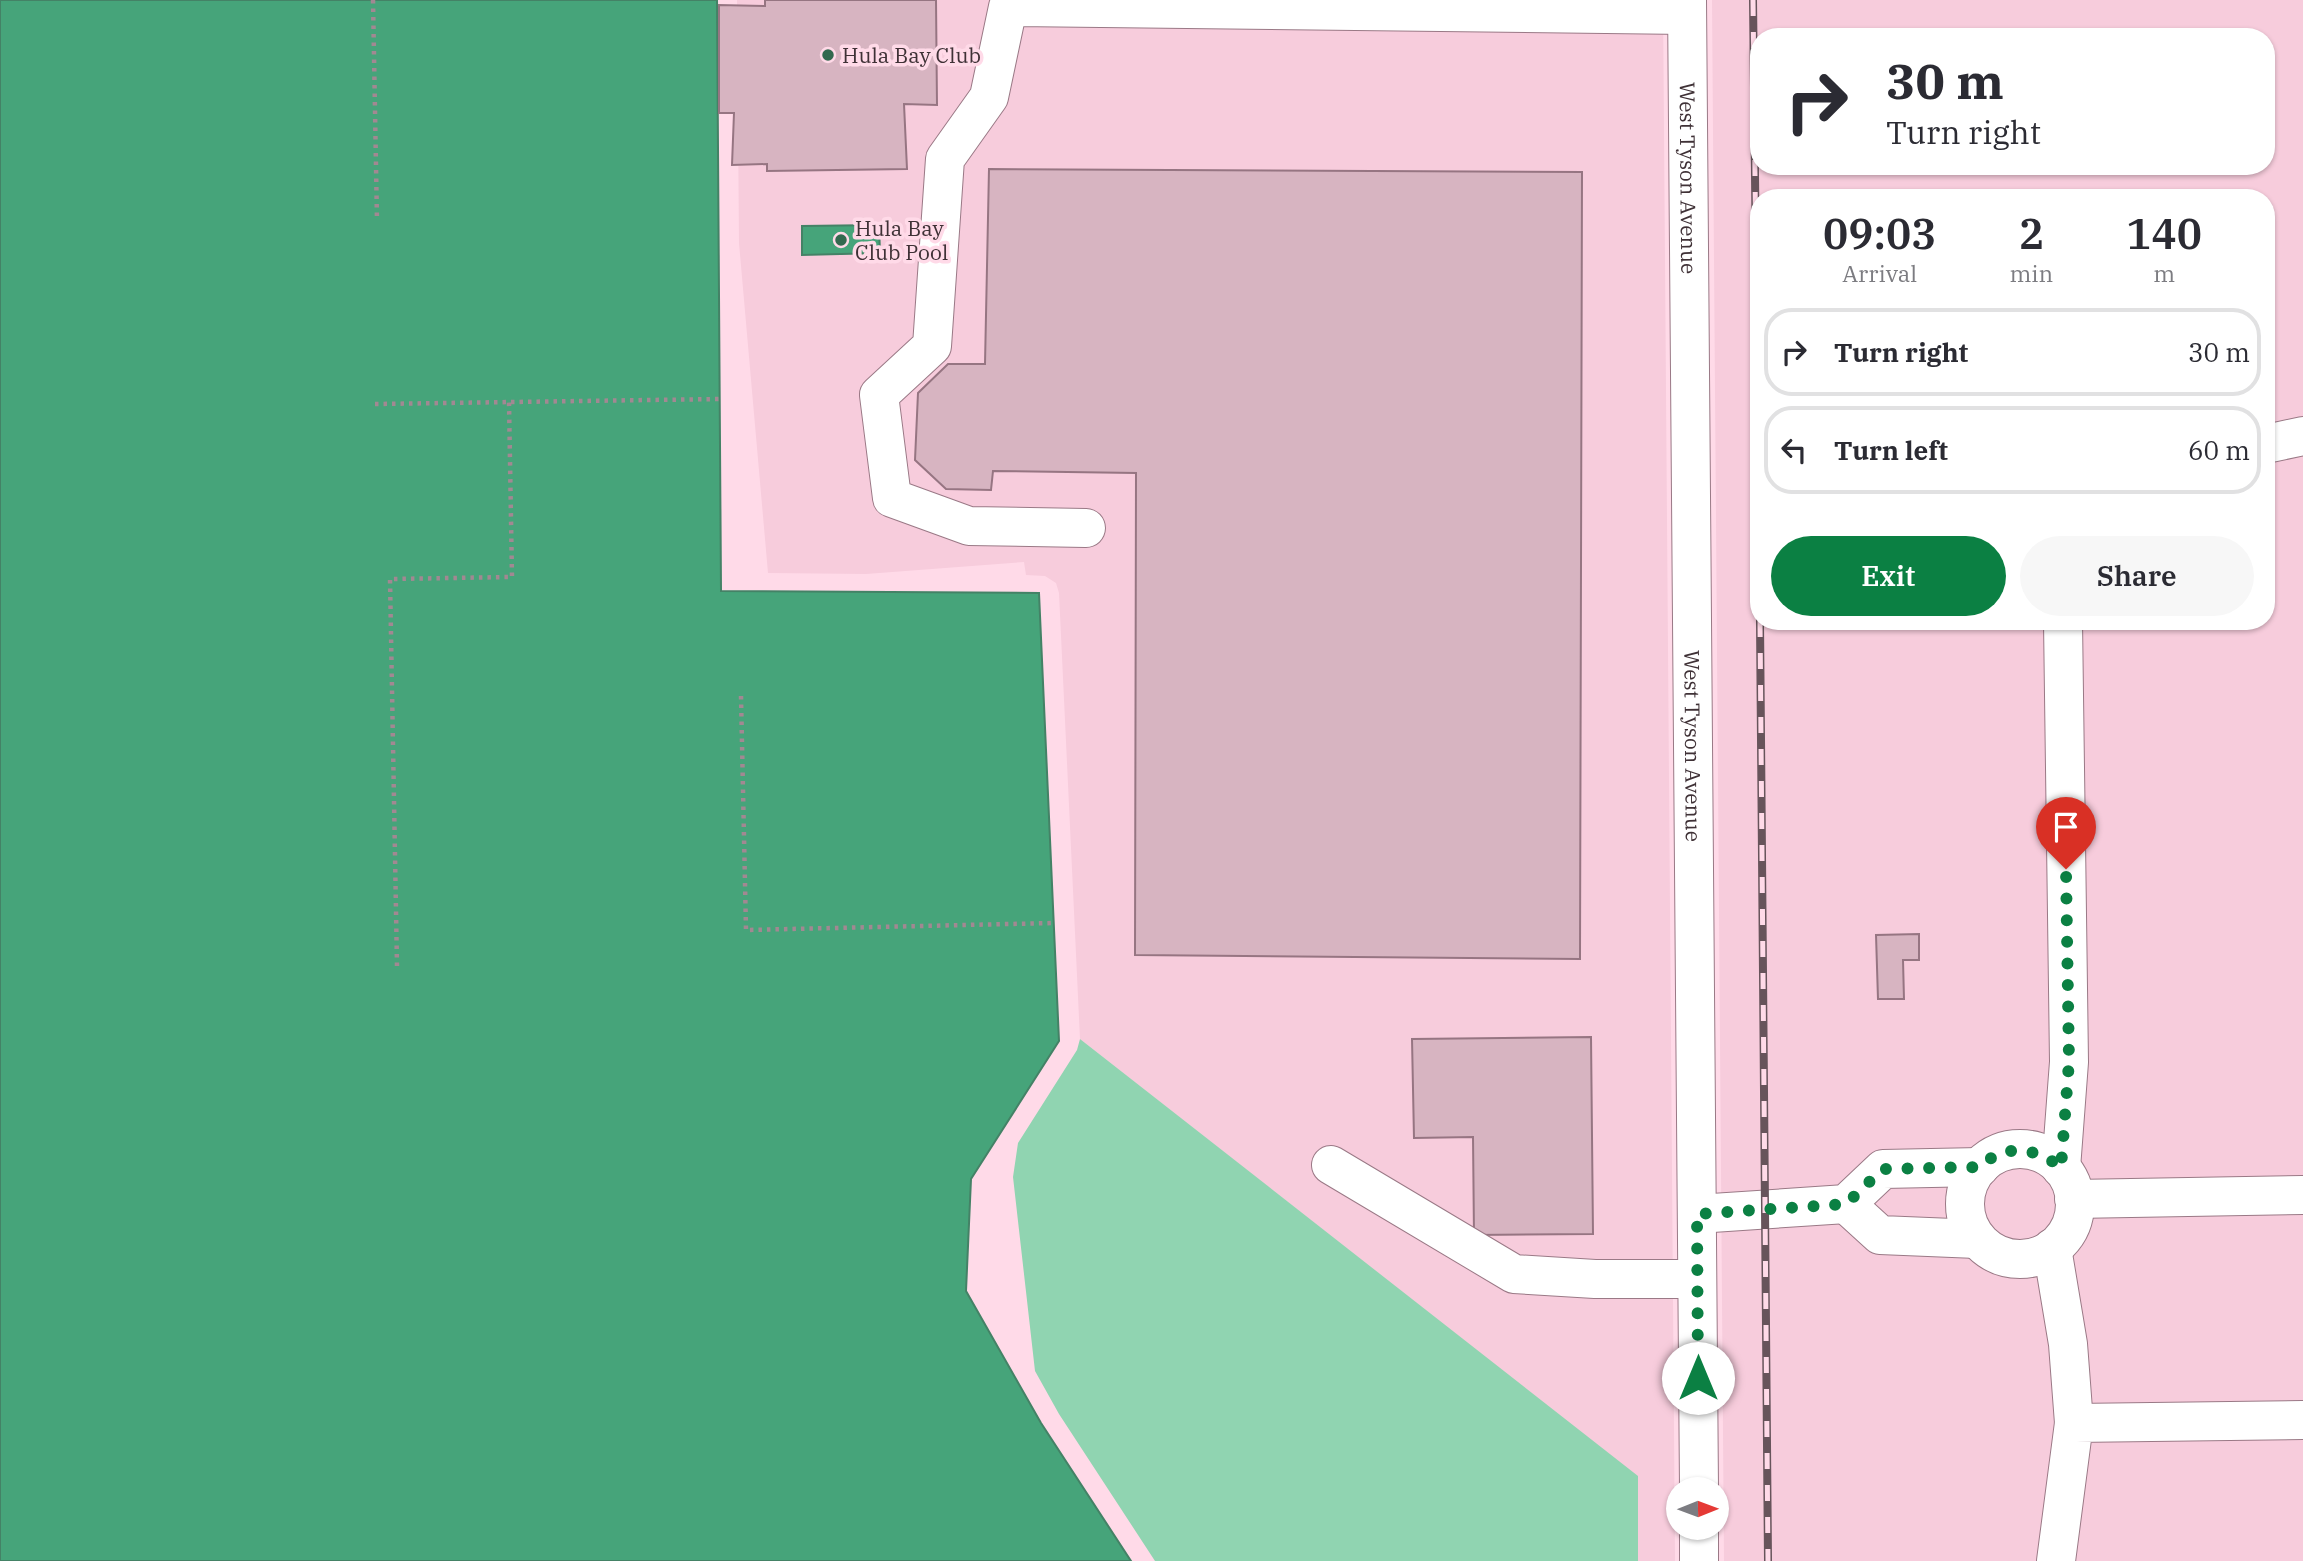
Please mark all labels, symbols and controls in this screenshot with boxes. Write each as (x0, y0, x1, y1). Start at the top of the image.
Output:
place label: Hula Bay Club (842, 41, 981, 69)
marker: Hula Bay Club (820, 47, 836, 63)
text: 30 m (1886, 49, 2004, 112)
icon: right (1771, 56, 1862, 147)
street label: West Tyson Avenue (1674, 82, 1703, 274)
text: Turn right (1886, 111, 2041, 153)
text: 09:03 (1823, 206, 1936, 261)
text: 2 (2019, 206, 2044, 261)
text: 140 (2126, 206, 2202, 261)
place label: Hula Bay Club Pool (855, 214, 948, 266)
marker: Hula Bay Club Pool (833, 232, 849, 248)
text: Arrival (1842, 258, 1917, 288)
text: min (2009, 258, 2053, 288)
text: m (2153, 258, 2175, 288)
icon: right (1775, 333, 1813, 371)
text: Turn right (1834, 335, 1968, 369)
text: 30 m (2188, 335, 2250, 369)
icon: left (1775, 431, 1813, 469)
text: Turn left (1834, 433, 1948, 467)
text: 60 m (2188, 433, 2250, 467)
button: Exit (1771, 536, 2006, 616)
button: Share (2020, 536, 2254, 616)
street label: West Tyson Avenue (1678, 650, 1708, 842)
pin (2036, 797, 2096, 869)
icon: arrive (2047, 808, 2085, 846)
position arrow (1661, 1341, 1735, 1415)
north arrow (1666, 1477, 1729, 1540)
map controls (1666, 1477, 1729, 1540)

